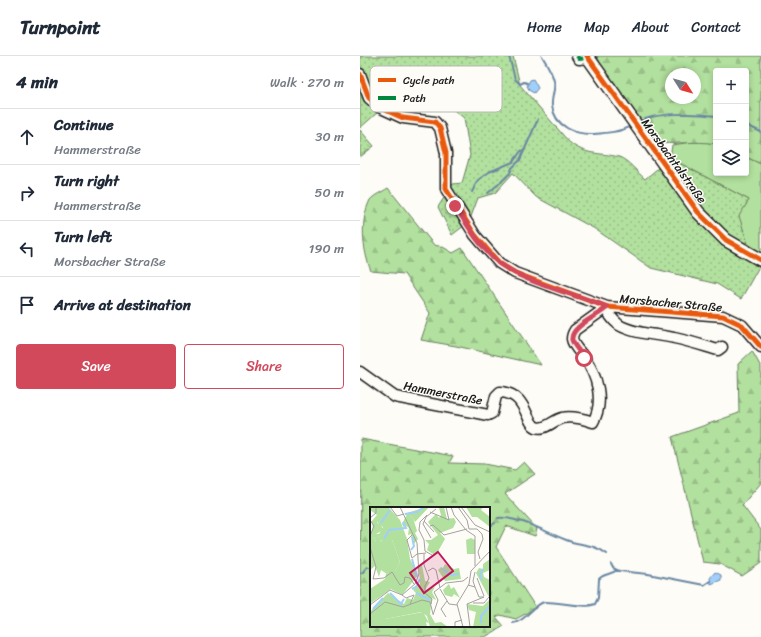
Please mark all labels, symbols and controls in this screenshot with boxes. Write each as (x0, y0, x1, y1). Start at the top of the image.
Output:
text: Turnpoint (20, 11, 101, 44)
text: Home (527, 15, 562, 40)
text: Map (584, 15, 610, 40)
text: About (632, 15, 669, 40)
text: Contact (691, 15, 741, 40)
legend (370, 66, 502, 112)
text: 4 min (16, 67, 58, 97)
north arrow (665, 68, 701, 104)
map controls (713, 68, 749, 176)
button: + (713, 68, 749, 104)
text: Walk · 270 m (270, 71, 344, 94)
text: Cycle path (403, 71, 455, 90)
text: Path (403, 89, 426, 108)
button: − (713, 104, 749, 140)
text: Continue (54, 112, 114, 138)
street label: Morsbachtalstraße (635, 114, 713, 208)
text: 30 m (315, 125, 344, 148)
icon: ahead (16, 126, 38, 148)
text: Hammerstraße (54, 138, 141, 161)
button: layers (713, 140, 749, 176)
text: Turn right (54, 168, 119, 194)
text: 50 m (314, 181, 344, 204)
icon: right (16, 182, 38, 204)
text: Hammerstraße (54, 194, 141, 217)
route end (446, 197, 464, 215)
text: Turn left (54, 224, 112, 250)
text: 190 m (309, 237, 344, 260)
icon: left (16, 238, 38, 260)
text: Morsbacher Straße (54, 250, 166, 273)
street label: Morsbacher Straße (619, 288, 723, 318)
text: Arrive at destination (54, 292, 191, 318)
icon: arrive (16, 294, 38, 316)
button: Save (16, 344, 176, 389)
button: Share (184, 344, 344, 389)
route start (575, 349, 593, 367)
street label: Hammerstraße (402, 375, 484, 411)
inset map (370, 507, 490, 627)

